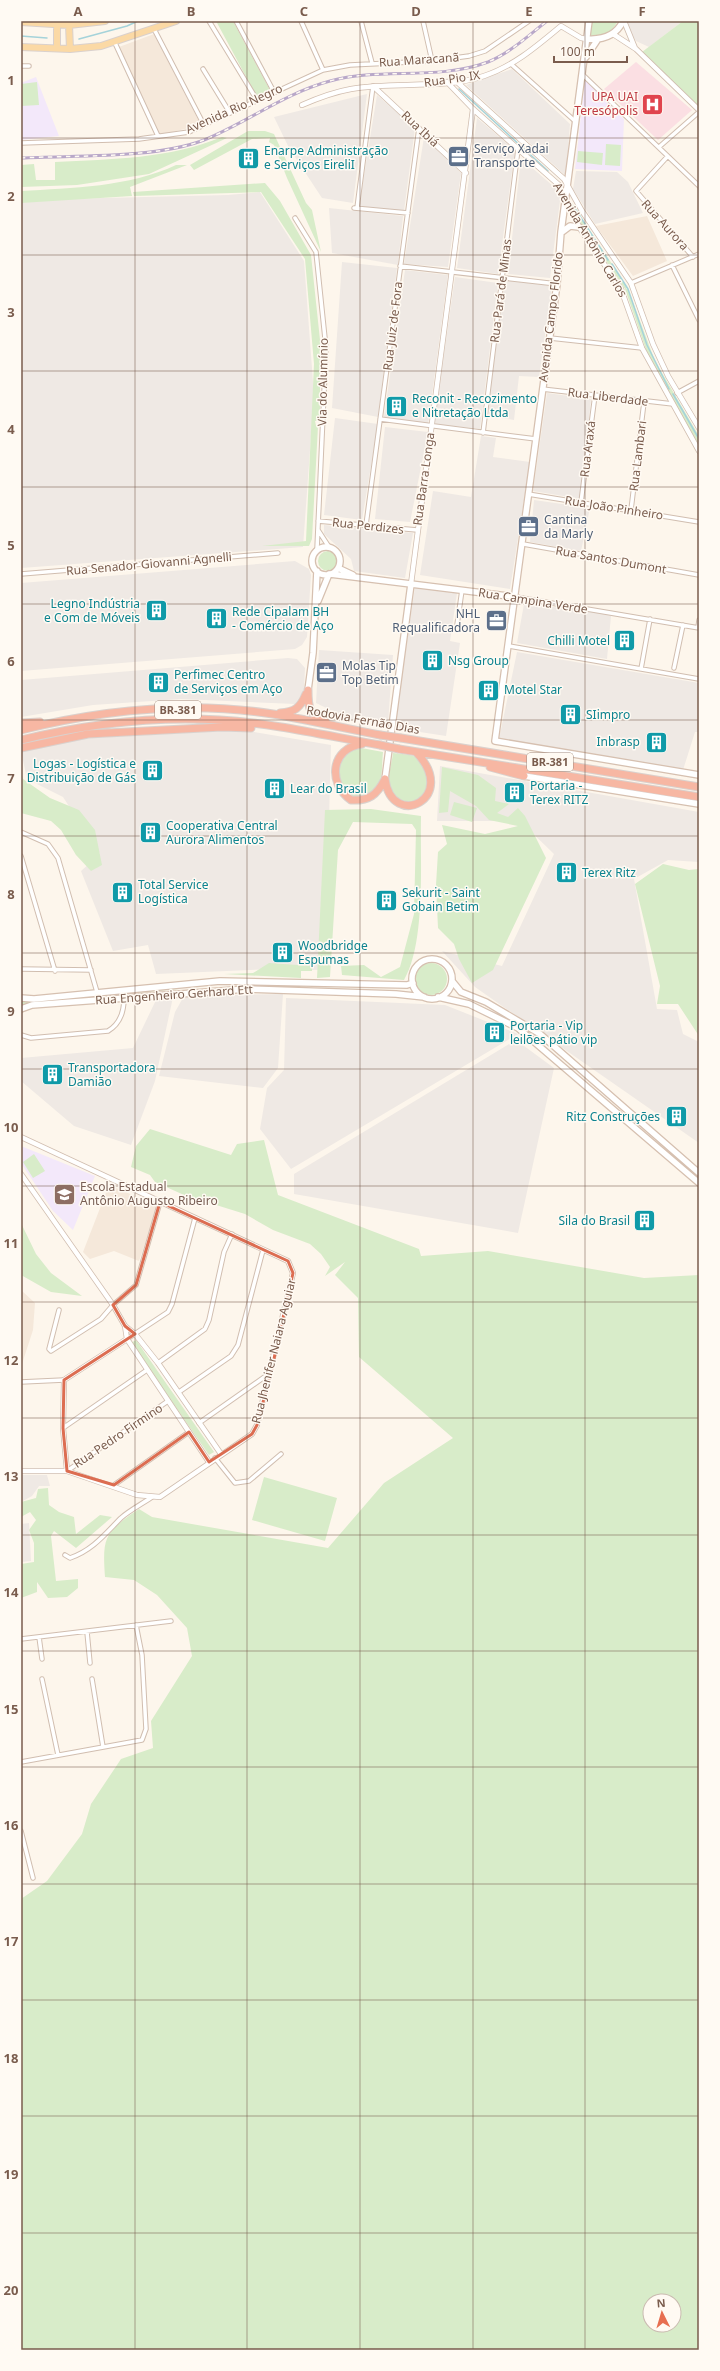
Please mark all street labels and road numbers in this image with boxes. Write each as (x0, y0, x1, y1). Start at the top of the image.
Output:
street label: Rua Maracanã (378, 48, 460, 71)
street label: Rua Pio IX (423, 66, 481, 91)
street label: Avenida Rio Negro (183, 80, 285, 138)
street label: Rua Ibiá (398, 107, 443, 151)
street label: Avenida Antônio Carlos (549, 179, 632, 301)
street label: Rua Aurora (638, 195, 693, 254)
street label: Rua Pará de Minas (486, 238, 515, 344)
street label: Avenida Campo Florido (534, 251, 567, 383)
street label: Rua Juiz de Fora (379, 280, 406, 371)
street label: Via do Alumínio (313, 338, 332, 426)
street label: Rua Liberdade (567, 383, 650, 410)
street label: Rua Araxá (576, 420, 599, 478)
street label: Rua Lambari (625, 420, 650, 492)
street label: Rua Barra Longa (409, 431, 438, 527)
street label: Rua João Pinheiro (564, 491, 665, 524)
street label: Rua Perdizes (331, 513, 405, 538)
street label: Rua Santos Dumont (554, 541, 669, 578)
street label: Rua Senador Giovanni Agnelli (65, 548, 232, 579)
street label: Rua Campina Verde (477, 583, 589, 618)
road number: BR-381 (155, 701, 201, 719)
street label: Rodovia Fernão Dias (305, 701, 421, 738)
road number: BR-381 (527, 753, 573, 771)
street label: Rua Engenheiro Gerhard Ett (95, 980, 254, 1008)
street label: Rua Jhenifer Naiara Aguiar (247, 1276, 300, 1425)
street label: Rua Pedro Firmino (70, 1399, 166, 1472)

